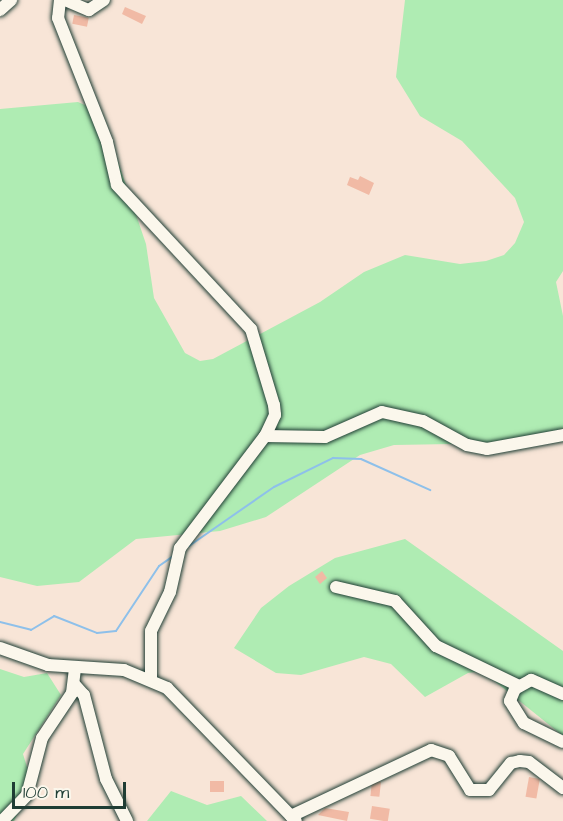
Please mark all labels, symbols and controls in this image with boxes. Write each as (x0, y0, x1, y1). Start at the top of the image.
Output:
scale bar (15, 770, 129, 808)
text: 100 m (23, 780, 69, 805)

